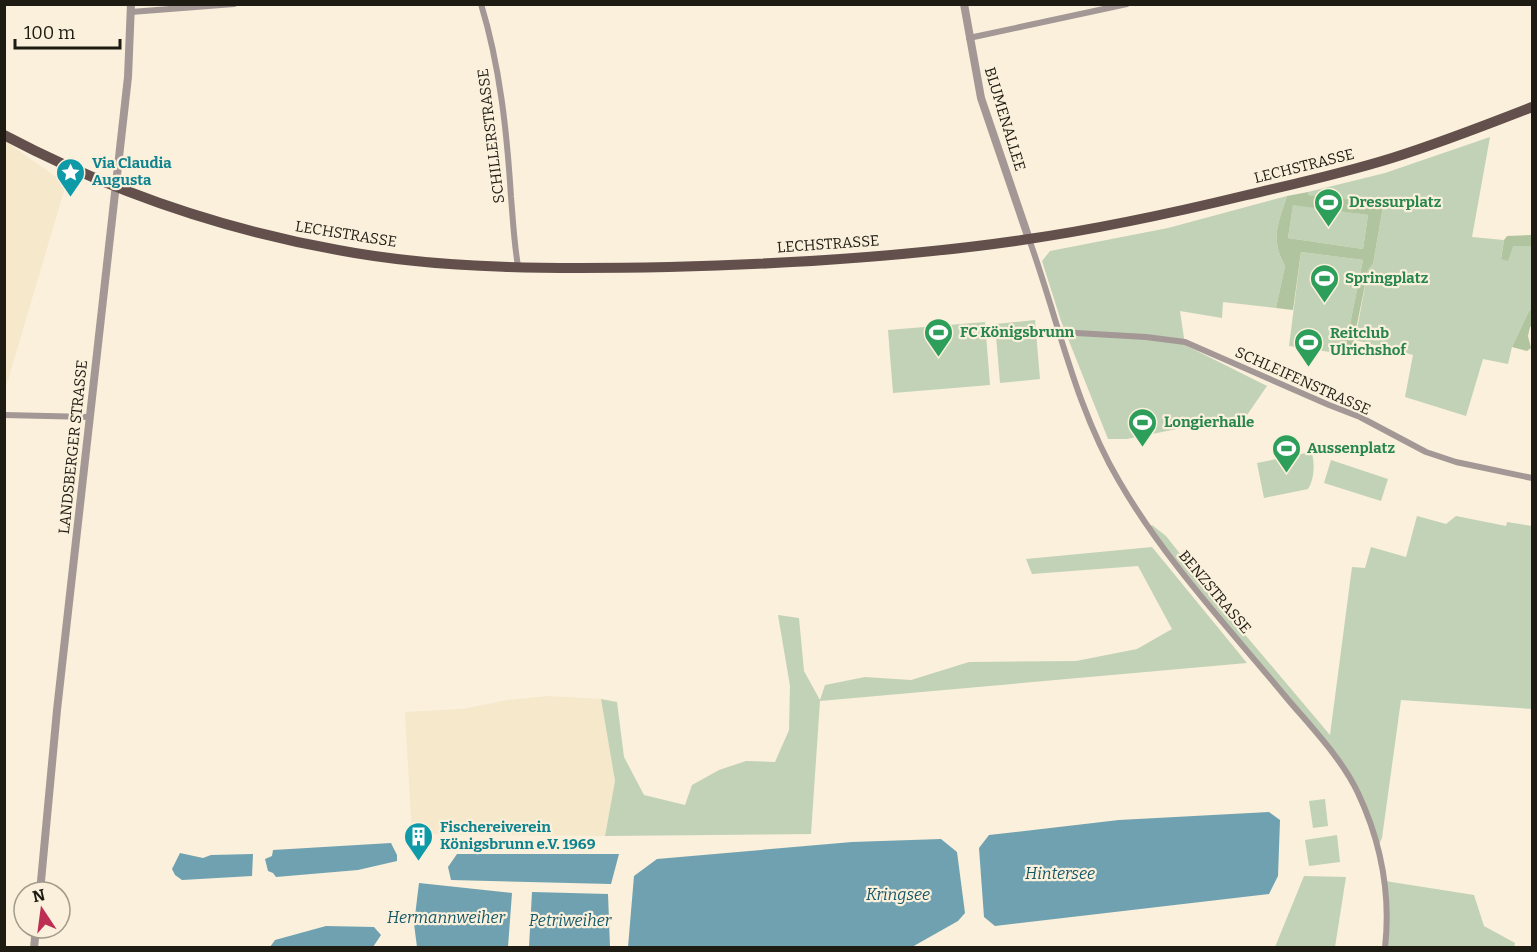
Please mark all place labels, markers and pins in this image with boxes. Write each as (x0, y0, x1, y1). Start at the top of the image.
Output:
place label: Via Claudia Augusta (92, 154, 172, 189)
place icon: Via Claudia Augusta (55, 156, 87, 198)
sports icon: Dressurplatz (1312, 186, 1344, 228)
place label: Dressurplatz (1349, 193, 1442, 211)
sports icon: Springplatz (1308, 262, 1340, 304)
place label: Springplatz (1345, 269, 1429, 287)
sports icon: FC Königsbrunn (923, 316, 955, 358)
place label: FC Königsbrunn (960, 323, 1075, 341)
place label: Reitclub Ulrichshof (1330, 324, 1407, 359)
sports icon: Reitclub Ulrichshof (1293, 326, 1325, 368)
sports icon: Longierhalle (1127, 406, 1159, 448)
place label: Longierhalle (1164, 413, 1254, 431)
sports icon: Aussenplatz (1270, 432, 1302, 474)
place label: Aussenplatz (1307, 439, 1395, 457)
place label: Fischereiverein Königsbrunn e.V. 1969 (440, 818, 596, 853)
building icon: Fischereiverein Königsbrunn e.V. 1969 (403, 820, 435, 862)

